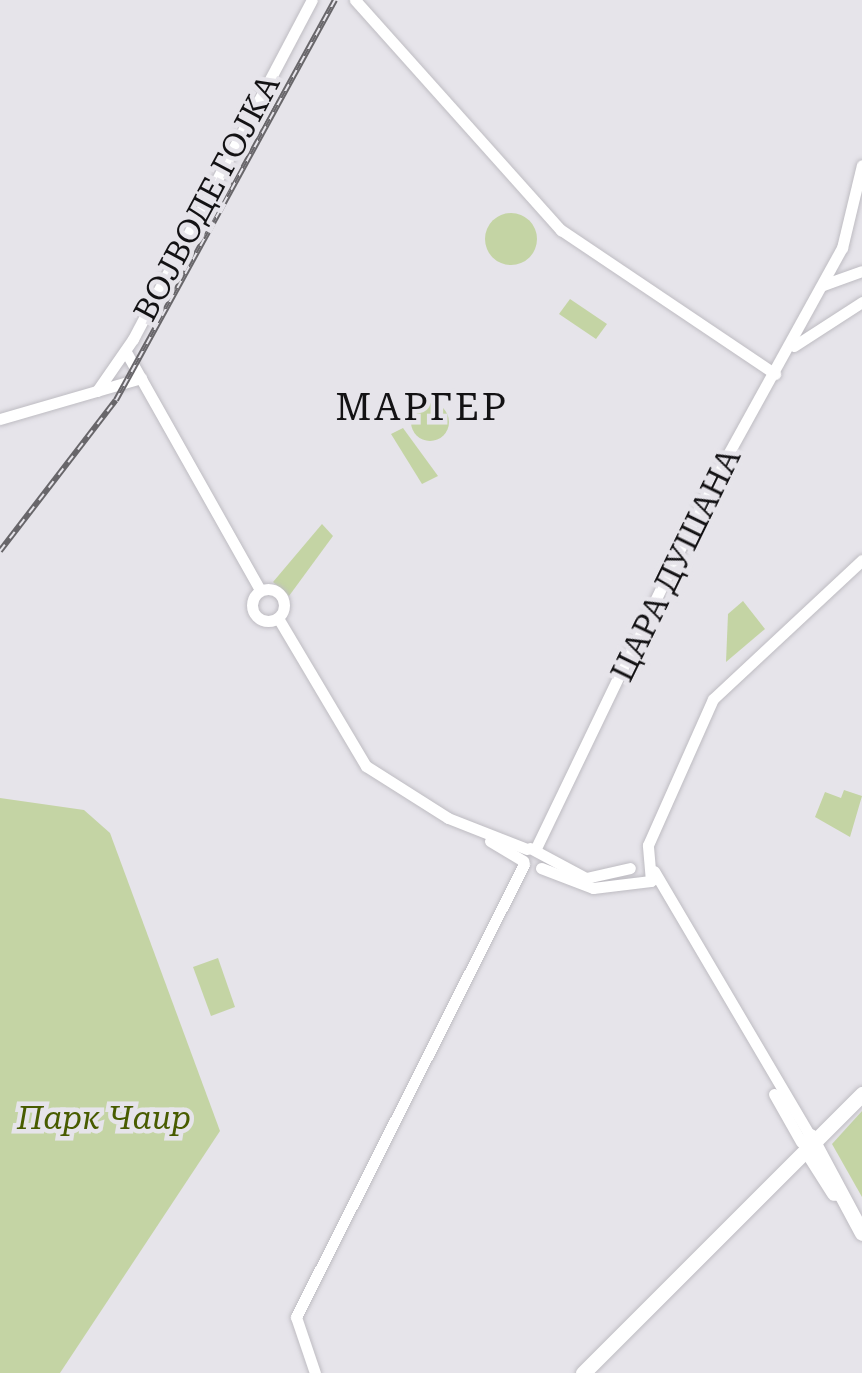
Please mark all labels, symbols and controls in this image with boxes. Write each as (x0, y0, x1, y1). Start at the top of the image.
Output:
street label: ВОЈВОДЕ ГОЈКА (126, 69, 288, 327)
district label: МАРГЕР (335, 385, 509, 431)
street label: ЦАРА ДУШАНА (603, 442, 749, 688)
park label: Парк Чаир (17, 1099, 191, 1137)

